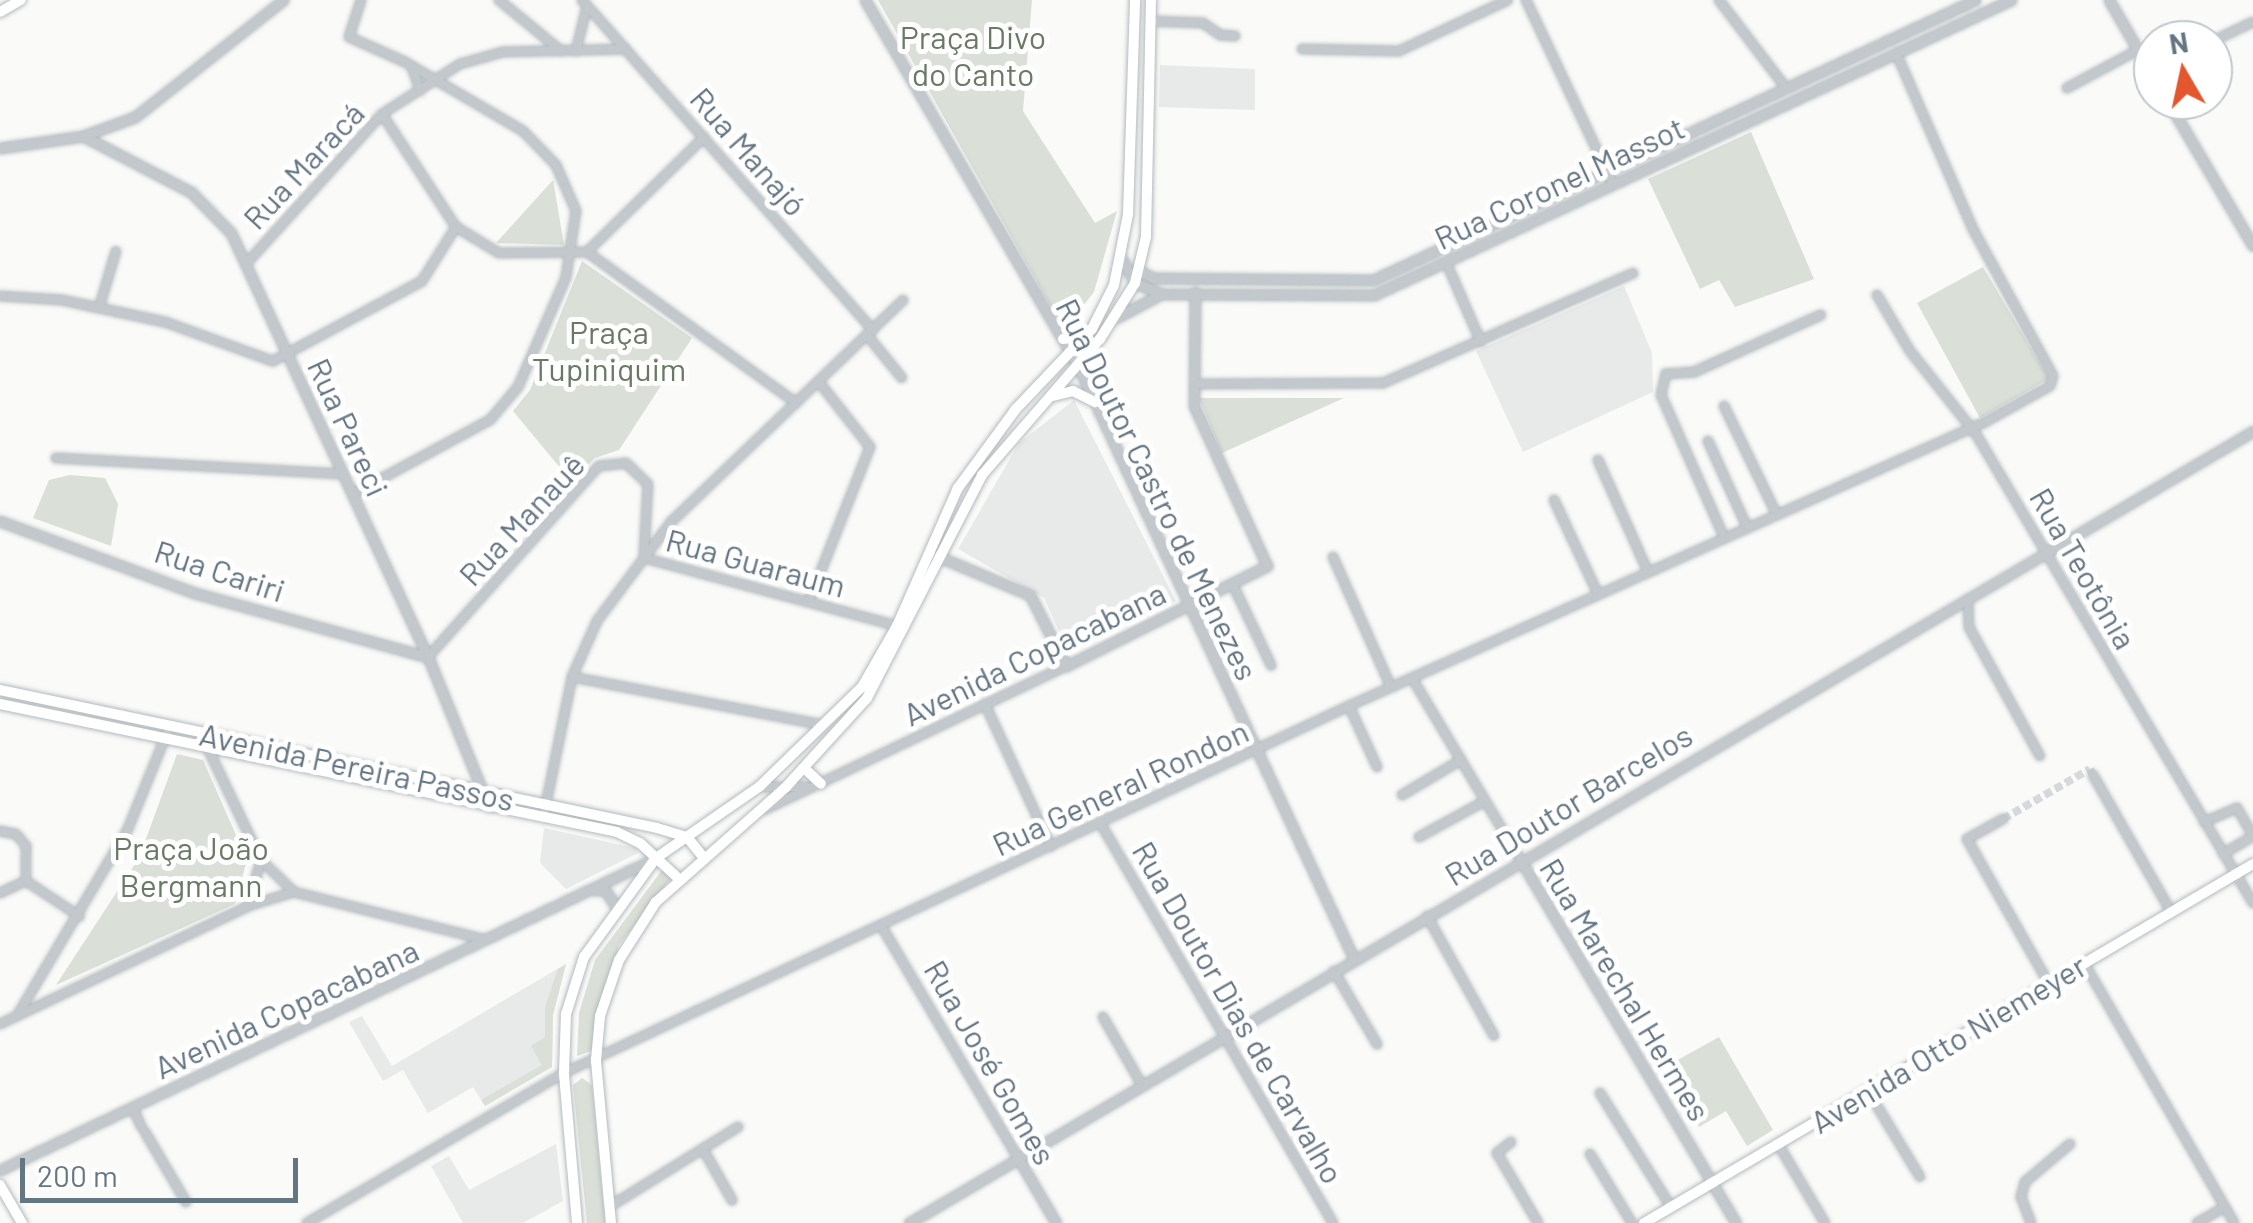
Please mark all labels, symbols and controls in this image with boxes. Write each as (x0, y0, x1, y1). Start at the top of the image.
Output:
park label: Praça Divo do Canto (900, 18, 1046, 93)
north arrow (2133, 20, 2233, 120)
text: N (2167, 24, 2190, 61)
street label: Rua Manajó (683, 79, 815, 223)
street label: Rua Maracá (235, 94, 371, 236)
street label: Rua Coronel Massot (1428, 107, 1690, 257)
street label: Rua Doutor Castro de Menezes (1049, 292, 1267, 686)
park label: Praça Tupiniquim (532, 313, 686, 388)
street label: Rua Pareci (300, 352, 398, 502)
street label: Rua Manauê (450, 445, 592, 593)
street label: Rua Teotônia (2022, 481, 2146, 655)
street label: Rua Guaraum (662, 520, 850, 604)
street label: Rua Cariri (150, 531, 290, 609)
street label: Avenida Copacabana (897, 573, 1171, 733)
street label: Rua General Rondon (986, 711, 1254, 863)
street label: Avenida Pereira Passos (196, 714, 518, 818)
street label: Rua Doutor Barcelos (1437, 715, 1699, 893)
park label: Praça João Bergmann (113, 829, 269, 904)
street label: Rua Doutor Dias de Carvalho (1125, 834, 1353, 1190)
street label: Rua Marechal Hermes (1532, 851, 1720, 1127)
street label: Avenida Copacabana (148, 930, 424, 1086)
street label: Avenida Otto Niemeyer (1803, 945, 2093, 1141)
street label: Rua José Gomes (917, 953, 1065, 1171)
scale bar (25, 1138, 302, 1200)
text: 200 m (37, 1157, 118, 1193)

